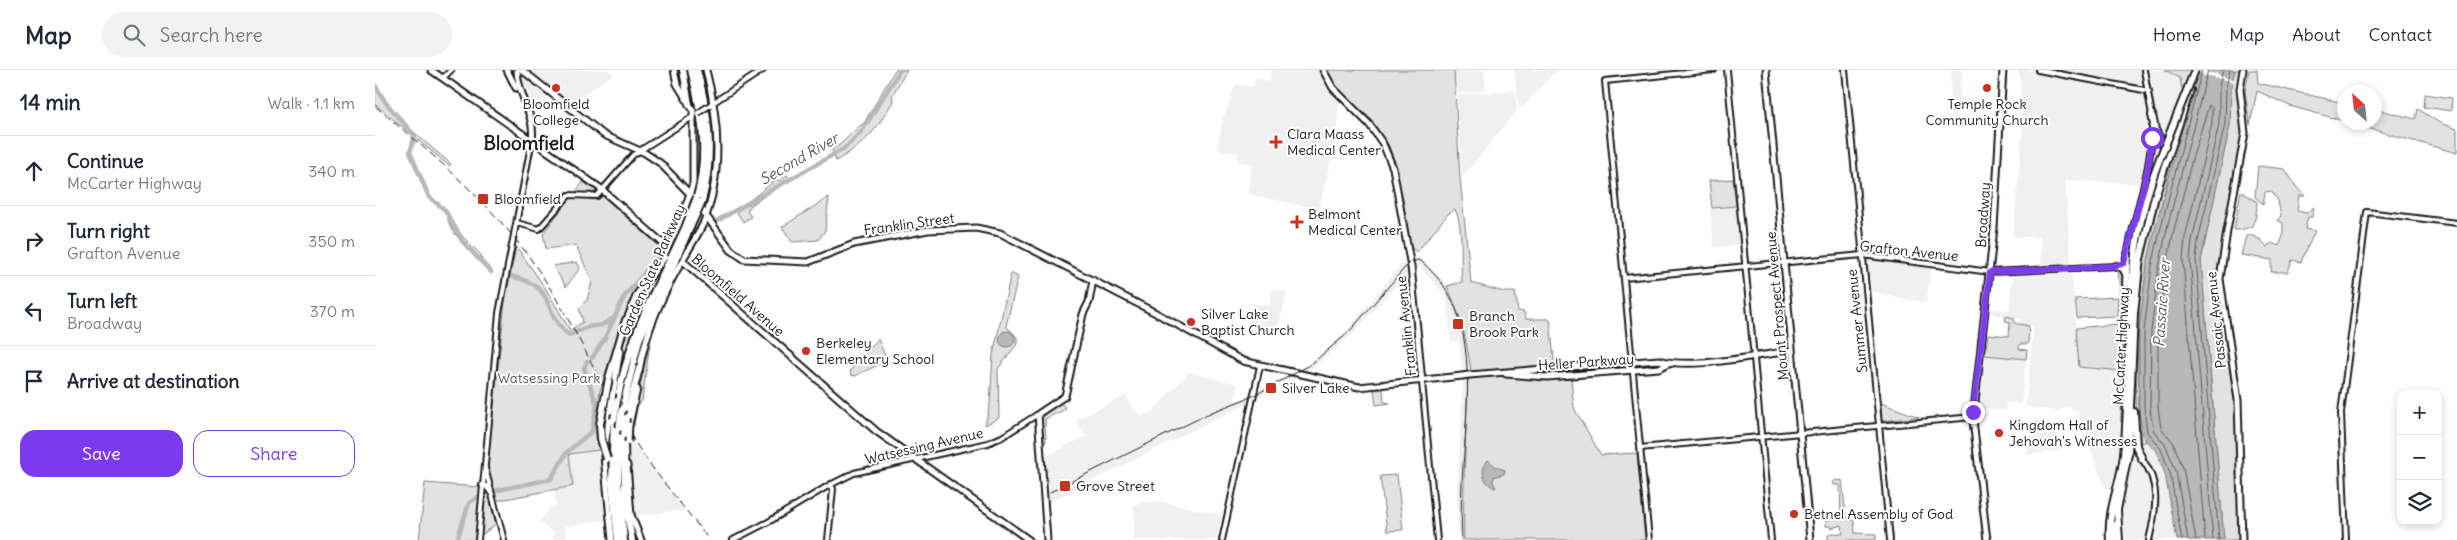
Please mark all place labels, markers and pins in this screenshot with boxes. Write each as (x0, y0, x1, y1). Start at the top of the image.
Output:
marker: Bloomfield College (550, 82, 562, 94)
marker: Temple Rock Community Church (1981, 82, 1993, 94)
place label: Bloomfield College (523, 95, 589, 129)
place label: Temple Rock Community Church (1925, 95, 2049, 129)
place label: Clara Maass Medical Center (1287, 125, 1381, 159)
marker: Clara Maass Medical Center (1269, 135, 1283, 149)
place label: Bloomfield (494, 190, 561, 208)
marker: Bloomfield (476, 192, 490, 206)
place label: Belmont Medical Center (1308, 205, 1402, 239)
marker: Belmont Medical Center (1290, 215, 1304, 229)
place label: Silver Lake Baptist Church (1201, 305, 1295, 339)
place label: Branch Brook Park (1469, 307, 1539, 341)
marker: Silver Lake Baptist Church (1185, 316, 1197, 328)
marker: Branch Brook Park (1451, 317, 1465, 331)
place label: Berkeley Elementary School (816, 334, 934, 368)
marker: Berkeley Elementary School (800, 345, 812, 357)
place label: Silver Lake (1282, 379, 1350, 397)
marker: Silver Lake (1264, 381, 1278, 395)
place label: Kingdom Hall of Jehovah's Witnesses (2009, 416, 2137, 450)
marker: Kingdom Hall of Jehovah's Witnesses (1993, 427, 2005, 439)
place label: Grove Street (1076, 477, 1155, 495)
marker: Grove Street (1058, 479, 1072, 493)
place label: Betnel Assembly of God (1804, 505, 1953, 523)
marker: Betnel Assembly of God (1788, 508, 1800, 520)

